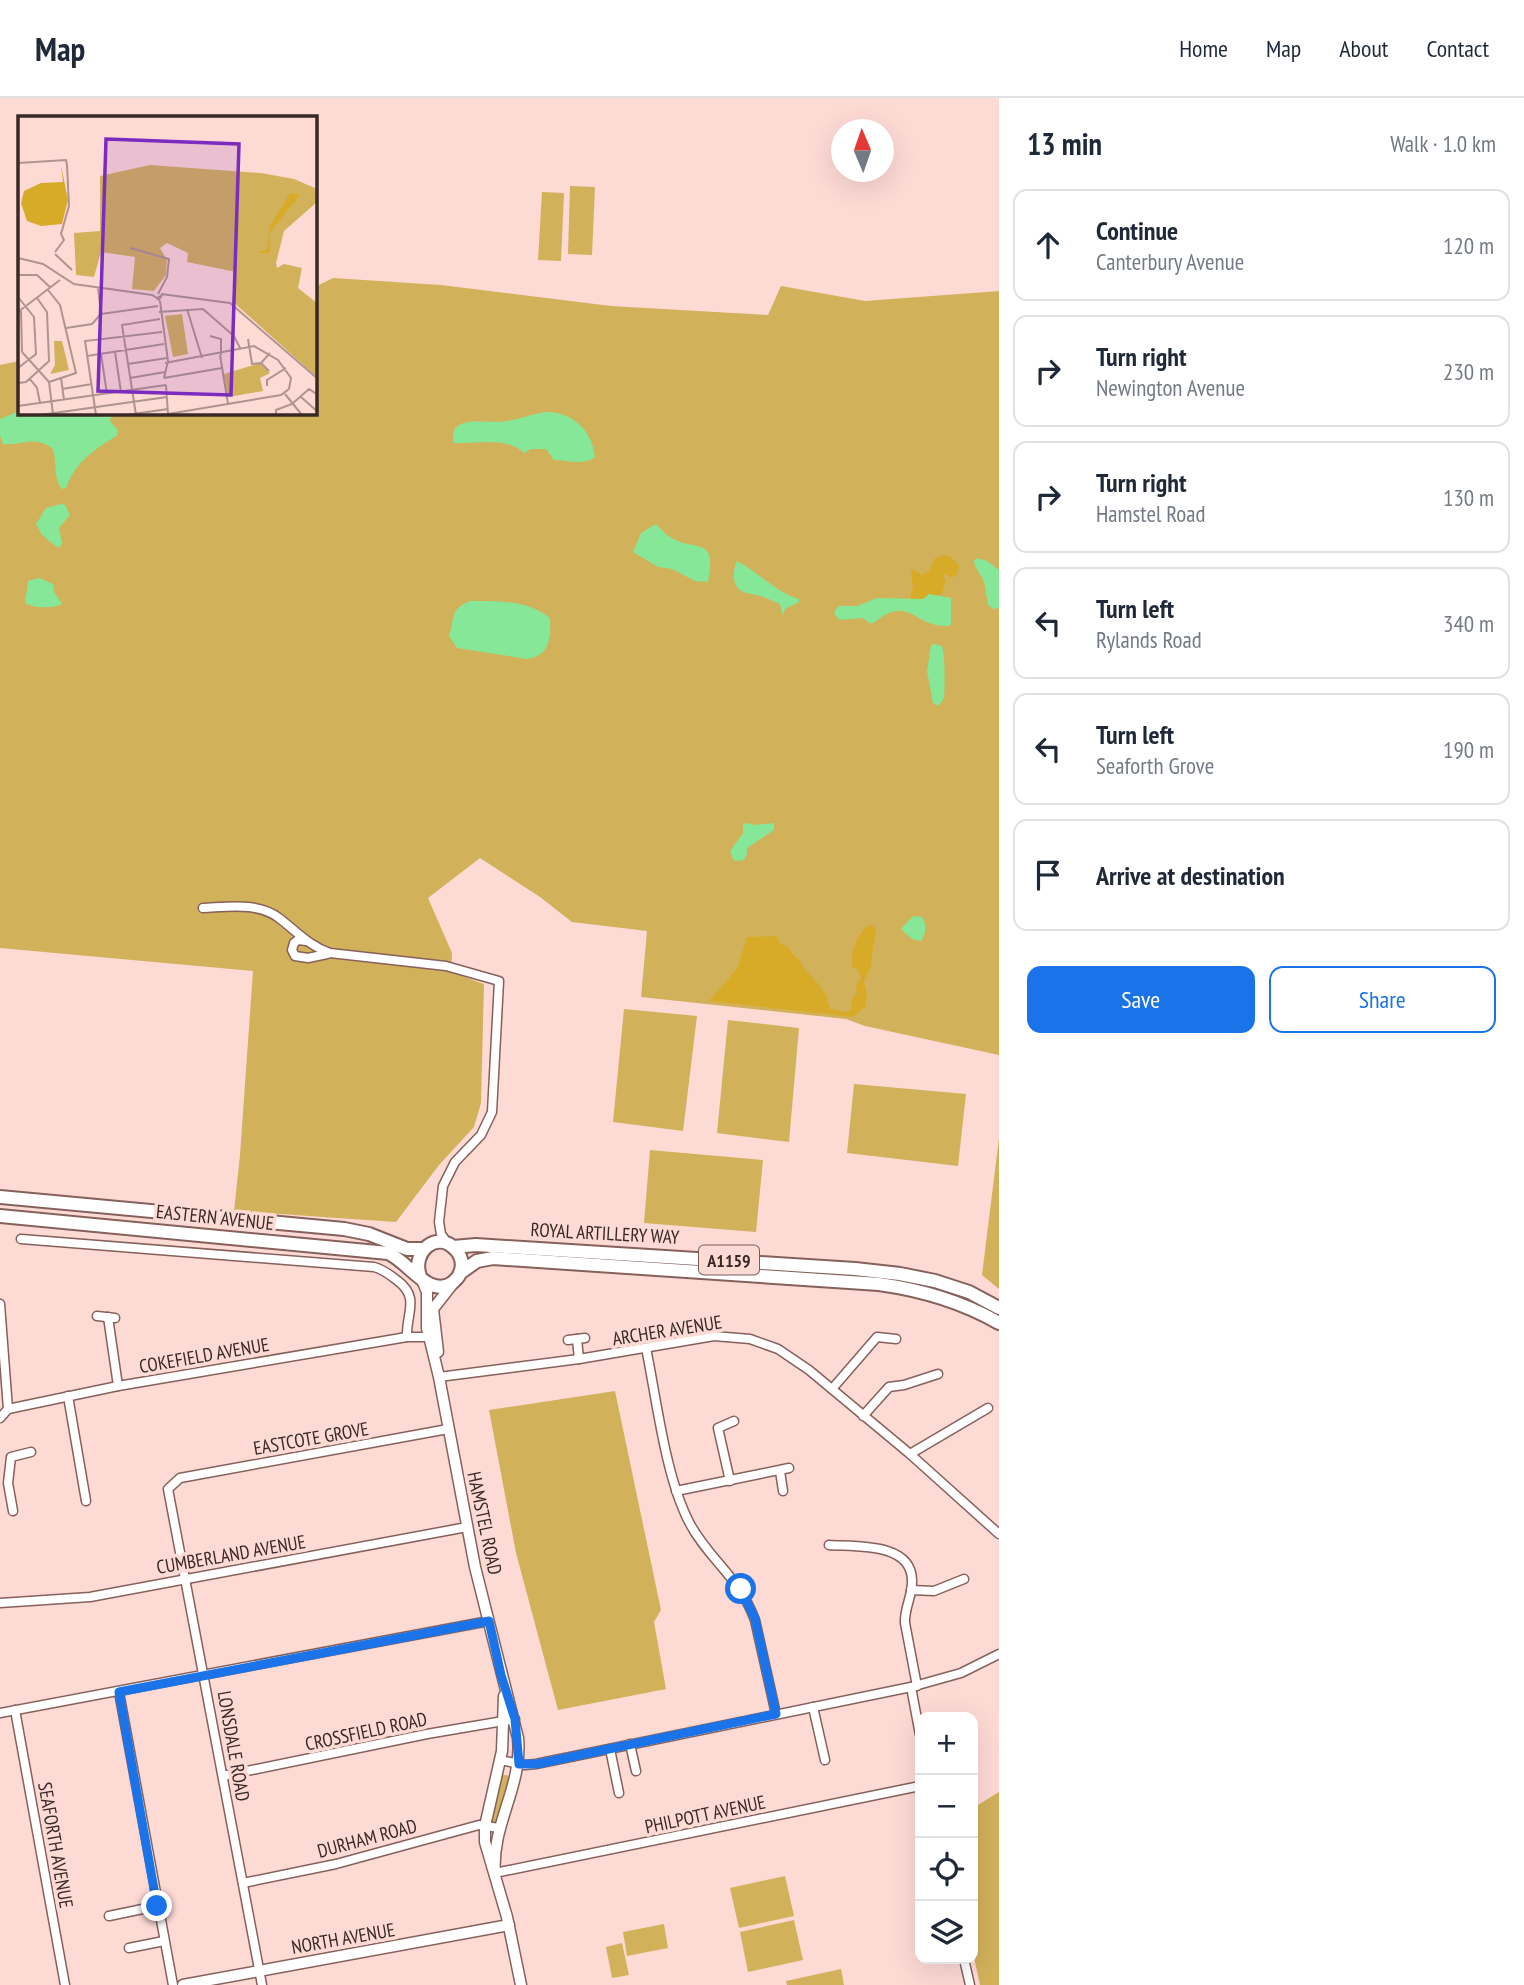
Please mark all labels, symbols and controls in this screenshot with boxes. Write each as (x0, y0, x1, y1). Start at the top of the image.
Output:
text: Map (35, 27, 85, 70)
text: Home (1179, 33, 1228, 64)
text: Map (1266, 33, 1301, 64)
text: About (1339, 33, 1388, 64)
text: Contact (1426, 33, 1489, 64)
inset map (18, 116, 317, 415)
north arrow (831, 119, 894, 182)
text: 13 min (1027, 124, 1102, 163)
text: Walk · 1.0 km (1390, 129, 1496, 158)
text: Continue (1096, 214, 1178, 247)
icon: ahead (1029, 226, 1067, 264)
text: 120 m (1443, 231, 1494, 260)
text: Canterbury Avenue (1096, 247, 1244, 276)
text: Turn right (1096, 340, 1187, 373)
icon: right (1029, 352, 1067, 390)
text: 230 m (1443, 357, 1494, 386)
text: Newington Avenue (1096, 373, 1245, 402)
text: Turn right (1096, 466, 1187, 499)
icon: right (1029, 478, 1067, 516)
text: 130 m (1443, 483, 1494, 512)
text: Hamstel Road (1096, 499, 1205, 528)
text: Turn left (1096, 592, 1174, 625)
icon: left (1029, 604, 1067, 642)
text: 340 m (1443, 609, 1494, 638)
text: Rylands Road (1096, 625, 1202, 654)
text: Turn left (1096, 718, 1174, 751)
icon: left (1029, 730, 1067, 768)
text: 190 m (1443, 735, 1494, 764)
text: Seaforth Grove (1096, 751, 1214, 780)
icon: arrive (1029, 856, 1067, 894)
text: Arrive at destination (1096, 859, 1285, 892)
button: Save (1027, 966, 1255, 1033)
button: Share (1269, 966, 1496, 1033)
street label: EASTERN AVENUE (155, 1199, 275, 1235)
street label: ROYAL ARTILLERY WAY (530, 1217, 680, 1249)
road number: A1159 (699, 1246, 759, 1274)
street label: ARCHER AVENUE (610, 1309, 724, 1351)
street label: COKEFIELD AVENUE (137, 1332, 271, 1378)
street label: EASTCOTE GROVE (251, 1416, 371, 1460)
street label: HAMSTEL ROAD (462, 1469, 508, 1577)
street label: CUMBERLAND AVENUE (155, 1529, 307, 1579)
route start (725, 1573, 756, 1604)
street label: LONSDALE ROAD (212, 1689, 256, 1803)
street label: CROSSFIELD ROAD (303, 1706, 429, 1756)
map controls (915, 1712, 978, 1964)
button: + (915, 1712, 978, 1775)
button: − (915, 1775, 978, 1838)
street label: SEAFORTH AVENUE (33, 1780, 79, 1910)
street label: PHILPOTT AVENUE (642, 1789, 768, 1839)
street label: DURHAM ROAD (315, 1813, 419, 1863)
button: locate (915, 1838, 978, 1901)
route end (141, 1890, 172, 1921)
button: layers (915, 1901, 978, 1964)
street label: NORTH AVENUE (289, 1917, 397, 1959)

